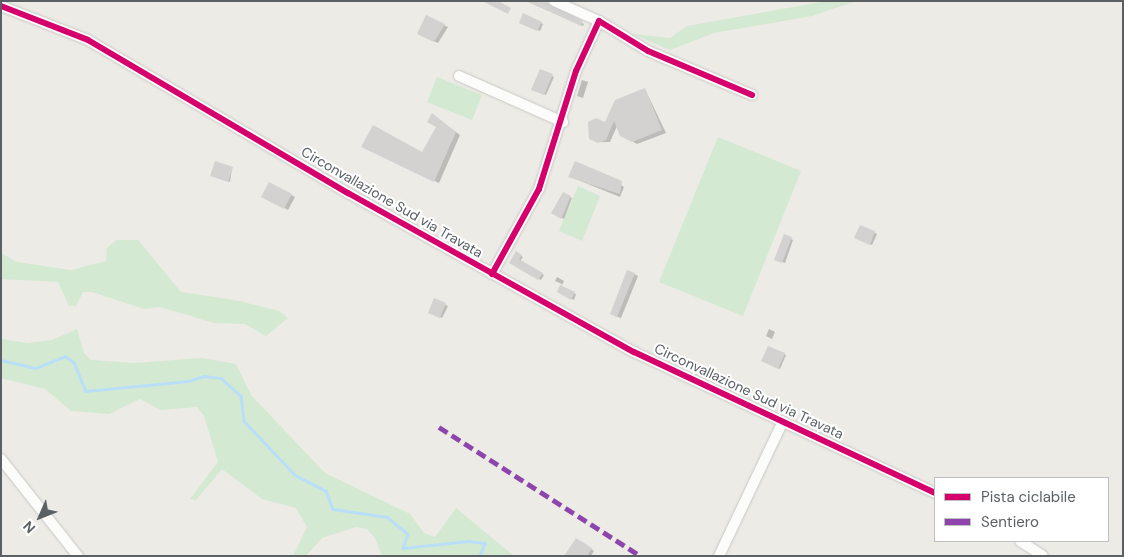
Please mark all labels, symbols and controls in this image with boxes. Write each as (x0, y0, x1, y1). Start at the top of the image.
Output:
street label: Circonvallazione Sud via Travata (298, 143, 486, 261)
street label: Circonvallazione Sud via Travata (652, 340, 846, 442)
legend (934, 477, 1109, 542)
text: Pista ciclabile (981, 487, 1076, 507)
north arrow (15, 492, 65, 542)
text: Sentiero (981, 512, 1039, 532)
text: N (19, 517, 39, 537)

